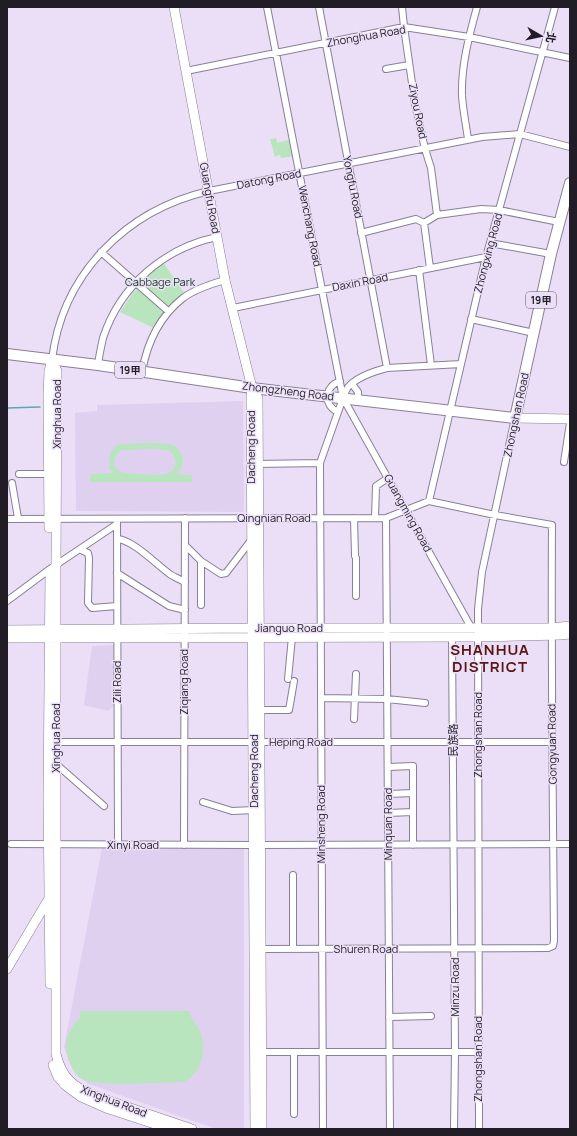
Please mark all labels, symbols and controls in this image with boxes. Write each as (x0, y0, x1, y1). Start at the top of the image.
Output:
north arrow (521, 16, 561, 56)
street label: Zhonghua Road (325, 21, 407, 50)
text: 北 (543, 31, 560, 44)
street label: Ziyou Road (406, 82, 431, 140)
street label: Yongfu Road (340, 154, 367, 220)
street label: Guangfu Road (197, 161, 224, 235)
street label: Datong Road (235, 165, 302, 192)
street label: Wenchang Road (295, 184, 326, 268)
street label: Zhongxing Road (470, 211, 505, 295)
street label: Daxin Road (331, 269, 389, 294)
park label: Cabbage Park (125, 274, 196, 289)
road number: 19甲 (526, 292, 556, 308)
road number: 19甲 (115, 362, 145, 378)
street label: Zhongshan Road (499, 371, 532, 459)
street label: Zhongzheng Road (241, 377, 335, 404)
street label: Xinghua Road (49, 379, 64, 449)
street label: Dacheng Road (243, 410, 258, 484)
street label: Guangming Road (381, 471, 436, 554)
street label: Qingnian Road (237, 510, 311, 525)
street label: Jianguo Road (255, 620, 323, 635)
district label: SHANHUA DISTRICT (450, 639, 530, 677)
street label: Ziqiang Road (176, 649, 191, 715)
street label: Zili Road (109, 661, 124, 703)
street label: Zhongshan Road (470, 692, 485, 778)
street label: Xinghua Road (48, 703, 63, 773)
street label: Gongyuan Road (543, 704, 560, 784)
street label: 民族路 (445, 724, 460, 757)
street label: Dacheng Road (246, 734, 261, 808)
street label: Heping Road (269, 734, 333, 749)
street label: Minsheng Road (313, 785, 328, 863)
street label: Minquan Road (380, 788, 395, 860)
street label: Xinyi Road (107, 837, 159, 852)
street label: Shuren Road (334, 941, 398, 956)
street label: Minzu Road (447, 958, 462, 1016)
street label: Zhongshan Road (470, 1016, 485, 1102)
street label: Xinghua Road (79, 1081, 149, 1120)

